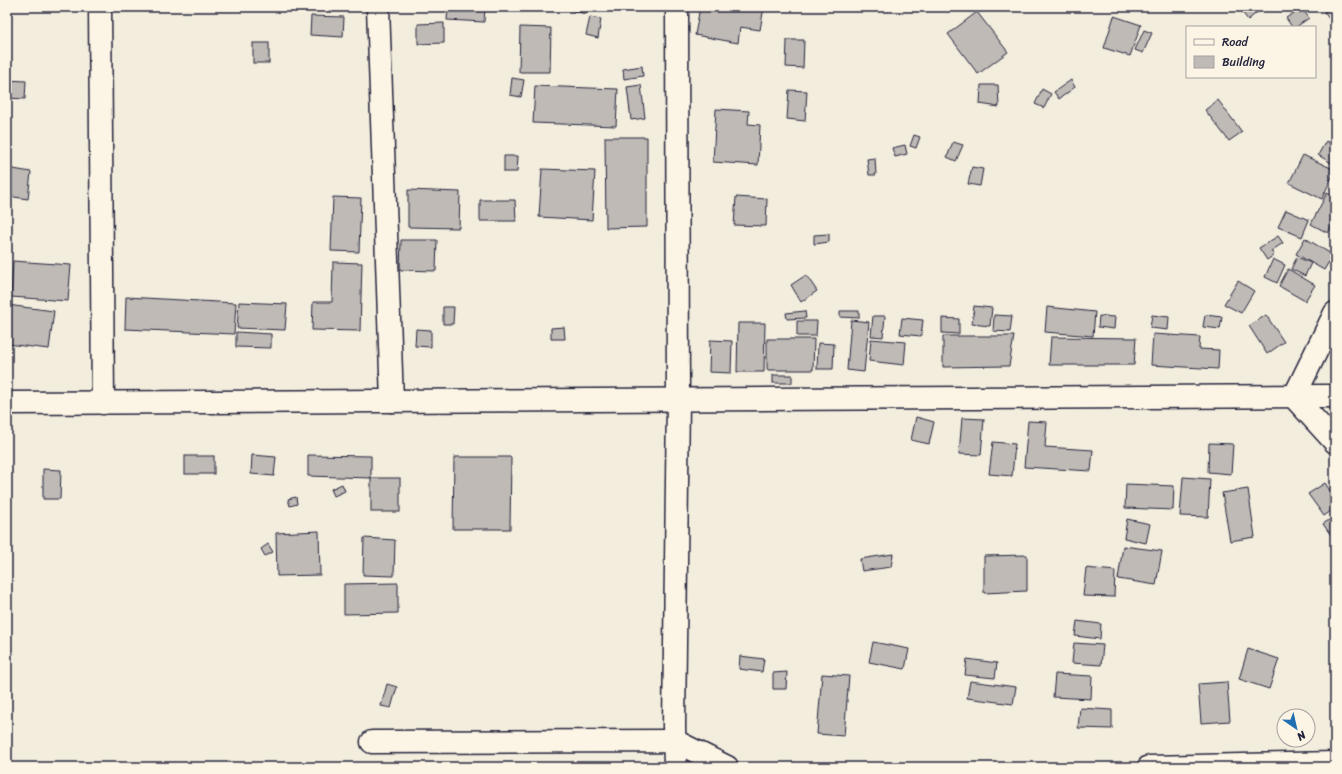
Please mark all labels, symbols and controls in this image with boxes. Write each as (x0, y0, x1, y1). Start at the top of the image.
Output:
legend (1186, 26, 1316, 78)
text: Road (1222, 31, 1249, 53)
text: Building (1222, 51, 1265, 73)
north arrow (1276, 708, 1316, 748)
text: N (1293, 725, 1311, 746)

